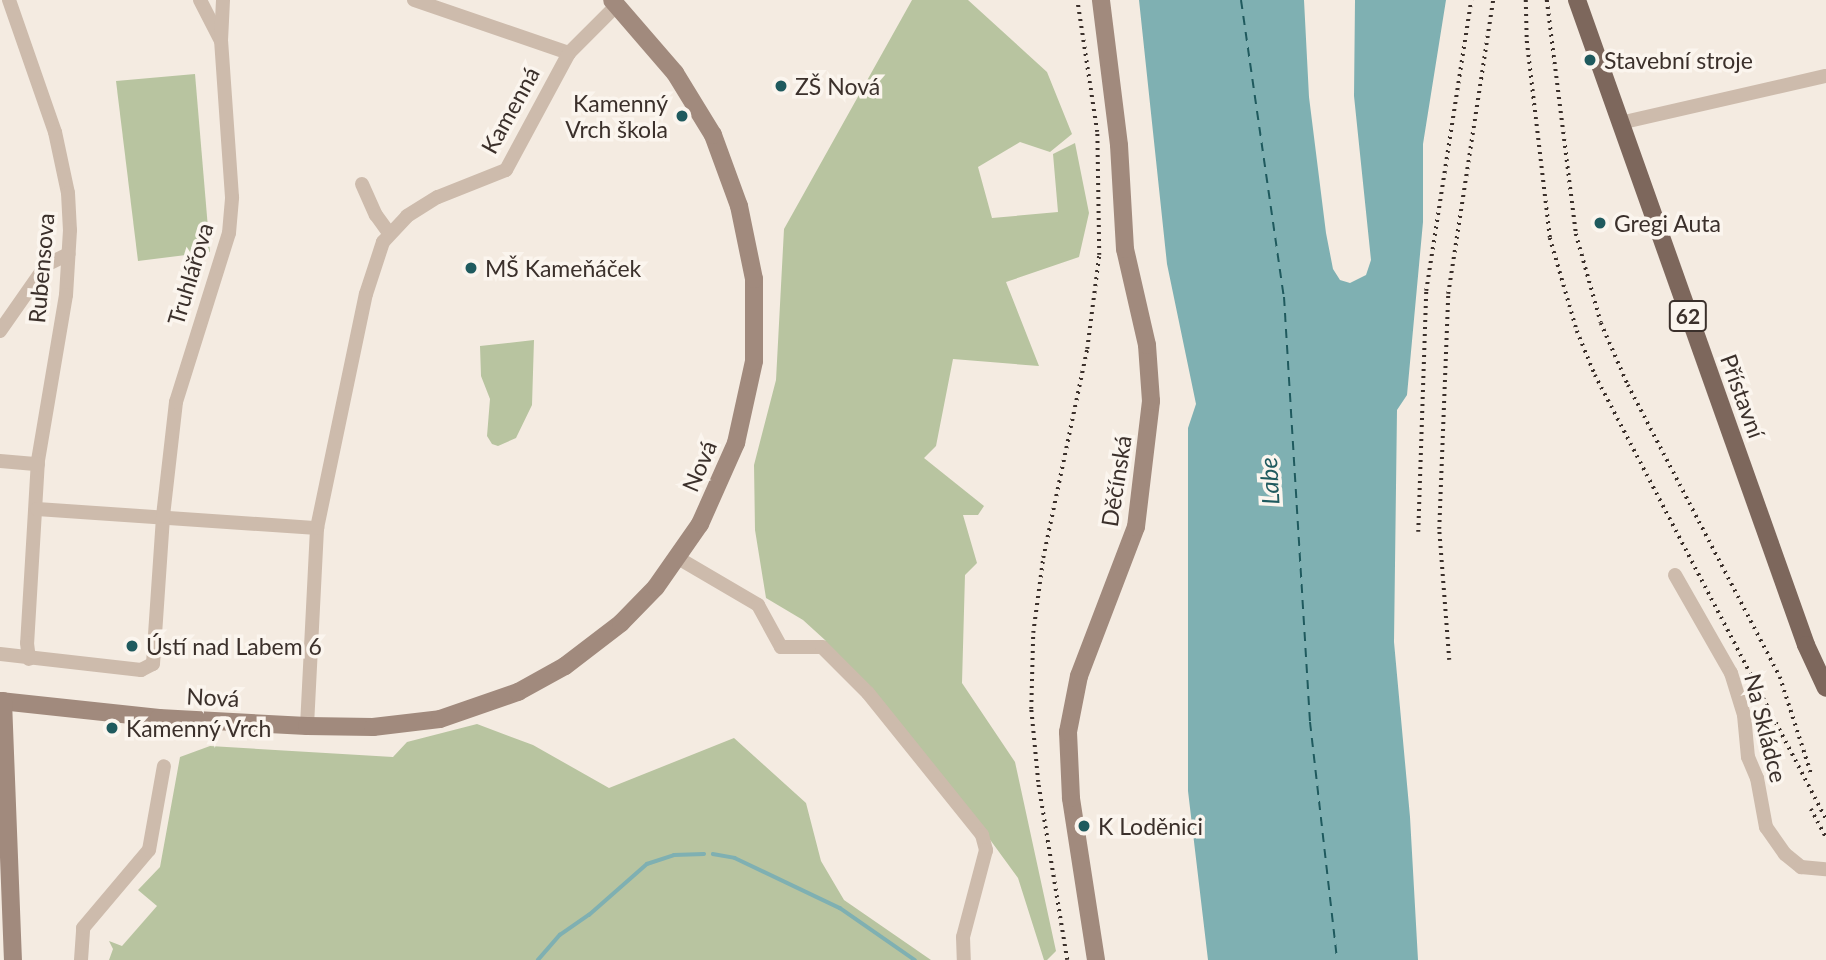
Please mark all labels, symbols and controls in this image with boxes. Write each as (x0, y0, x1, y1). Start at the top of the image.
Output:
place label: Stavební stroje (1604, 46, 1753, 74)
marker: Stavební stroje (1582, 52, 1598, 68)
street label: Kamenná (475, 62, 545, 158)
place label: ZŠ Nová (795, 72, 880, 100)
marker: ZŠ Nová (773, 78, 789, 94)
place label: Kamenný Vrch škola (565, 89, 668, 143)
marker: Kamenný Vrch škola (674, 108, 690, 124)
place label: Gregi Auta (1614, 209, 1722, 237)
street label: Rubensova (22, 212, 60, 324)
marker: Gregi Auta (1592, 215, 1608, 231)
street label: Truhlářova (161, 219, 219, 329)
place label: MŠ Kameňáček (485, 254, 641, 282)
marker: MŠ Kameňáček (463, 260, 479, 276)
road number: 62 (1669, 298, 1707, 334)
street label: Přístavní (1715, 350, 1771, 442)
street label: Děčínská (1095, 433, 1137, 529)
street label: Nová (676, 436, 722, 496)
water label: Labe (1253, 457, 1285, 505)
place label: Ústí nad Labem 6 (146, 632, 322, 660)
marker: Ústí nad Labem 6 (124, 638, 140, 654)
street label: Na Skládce (1739, 671, 1793, 785)
street label: Nová (186, 682, 240, 712)
place label: Kamenný Vrch (126, 714, 273, 742)
marker: Kamenný Vrch (104, 720, 120, 736)
place label: K Loděnici (1098, 812, 1203, 840)
marker: K Loděnici (1076, 818, 1092, 834)

